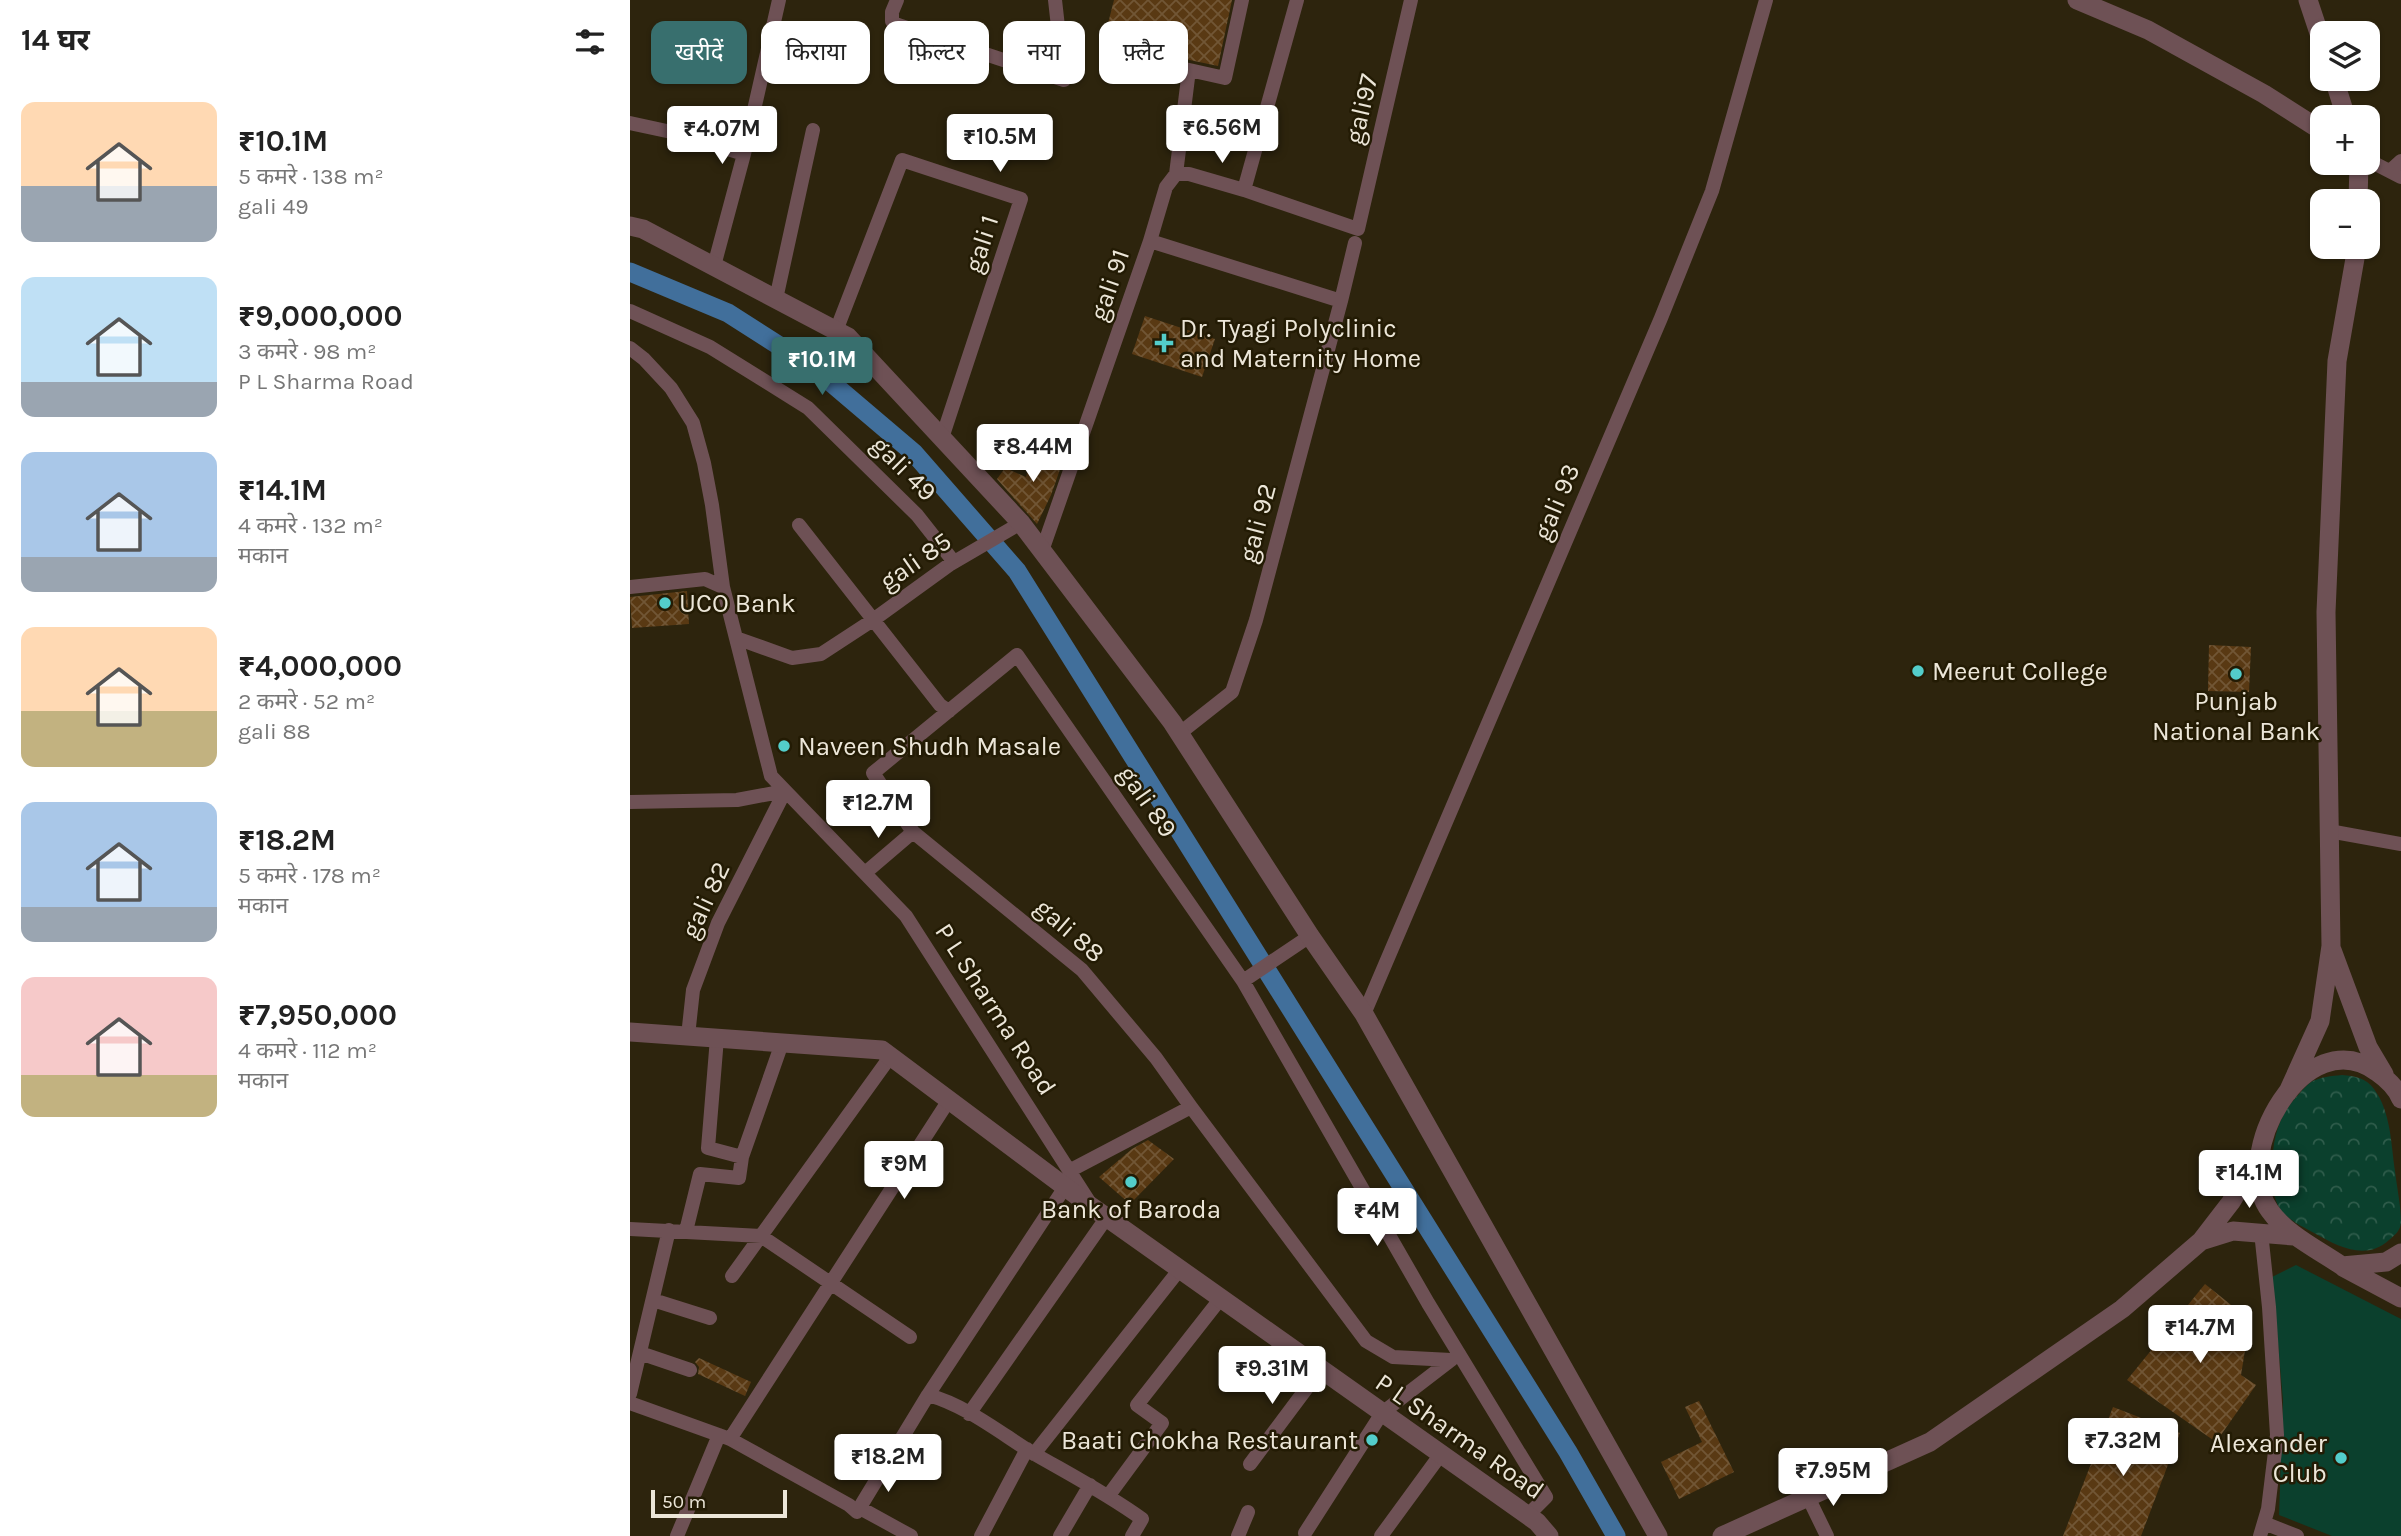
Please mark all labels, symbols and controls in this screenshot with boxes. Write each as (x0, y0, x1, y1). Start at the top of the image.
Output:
chip: खरीदें (651, 21, 747, 84)
chip: किराया (761, 21, 870, 84)
chip: फ़िल्टर (884, 21, 989, 84)
chip: नया (1003, 21, 1085, 84)
chip: फ़्लैट (1099, 21, 1188, 84)
map controls (2310, 21, 2380, 259)
button: layers (2310, 21, 2380, 91)
text: 14 घर (21, 22, 90, 58)
icon: filters (571, 23, 609, 61)
street label: gali97 (1338, 71, 1385, 147)
button: + (2310, 105, 2380, 175)
pin: ₹4.07M (665, 106, 779, 166)
pin: ₹6.56M (1165, 106, 1279, 165)
pin: ₹10.5M (943, 114, 1057, 174)
text: ₹6.56M (1182, 114, 1262, 141)
text: ₹4.07M (683, 115, 761, 142)
text: ₹10.1M (238, 123, 328, 159)
text: ₹10.5M (963, 123, 1037, 150)
icon: home (77, 130, 161, 214)
text: 5 कमरे · 138 m² (238, 163, 384, 190)
button: − (2310, 189, 2380, 259)
text: gali 49 (238, 193, 309, 220)
street label: gali 1 (958, 211, 1005, 277)
street label: gali 91 (1083, 245, 1136, 325)
text: ₹9,000,000 (238, 298, 403, 334)
icon: home (77, 305, 161, 389)
place label: Dr. Tyagi Polyclinic and Maternity Home (1180, 313, 1421, 374)
marker: Dr. Tyagi Polyclinic and Maternity Home (1154, 333, 1174, 353)
text: 3 कमरे · 98 m² (238, 338, 377, 365)
pin: ₹10.1M (765, 338, 879, 397)
text: ₹10.1M (787, 346, 857, 373)
text: P L Sharma Road (238, 368, 414, 395)
pin: ₹8.44M (976, 424, 1090, 484)
street label: gali 49 (864, 429, 943, 508)
text: ₹8.44M (993, 433, 1073, 460)
street label: gali 93 (1526, 459, 1586, 545)
text: ₹14.1M (238, 472, 327, 508)
icon: home (77, 480, 161, 564)
street label: gali 92 (1232, 480, 1283, 566)
text: 4 कमरे · 132 m² (238, 512, 383, 539)
street label: gali 85 (873, 526, 957, 597)
text: मकान (238, 542, 288, 569)
place label: UCO Bank (679, 588, 796, 619)
marker: UCO Bank (657, 595, 673, 611)
text: ₹4,000,000 (238, 648, 402, 684)
icon: home (77, 655, 161, 739)
place label: Meerut College (1932, 656, 2108, 687)
marker: Meerut College (1910, 663, 1926, 679)
marker: Punjab National Bank (2228, 666, 2244, 682)
place label: Punjab National Bank (2152, 686, 2320, 747)
text: 2 कमरे · 52 m² (238, 688, 375, 715)
text: gali 88 (238, 718, 311, 745)
place label: Naveen Shudh Masale (798, 731, 1061, 762)
marker: Naveen Shudh Masale (776, 738, 792, 754)
street label: gali 89 (1112, 759, 1184, 843)
pin: ₹12.7M (821, 780, 935, 840)
text: ₹12.7M (842, 789, 914, 816)
text: ₹18.2M (238, 822, 336, 858)
icon: home (77, 830, 161, 914)
street label: gali 82 (674, 857, 737, 944)
text: 5 कमरे · 178 m² (238, 862, 381, 889)
text: मकान (238, 892, 288, 919)
street label: gali 88 (1029, 892, 1111, 969)
street label: P L Sharma Road (928, 918, 1063, 1101)
text: ₹7,950,000 (238, 997, 397, 1033)
icon: home (77, 1005, 161, 1089)
text: 4 कमरे · 112 m² (238, 1037, 377, 1064)
text: मकान (238, 1067, 288, 1094)
pin: ₹9M (870, 1142, 938, 1201)
text: ₹9M (880, 1150, 928, 1177)
pin: ₹14.1M (2192, 1150, 2306, 1210)
text: ₹14.1M (2215, 1159, 2283, 1186)
marker: Bank of Baroda (1123, 1174, 1139, 1190)
pin: ₹4M (1343, 1188, 1411, 1248)
place label: Bank of Baroda (1041, 1194, 1221, 1225)
text: ₹4M (1354, 1197, 1400, 1224)
pin: ₹14.7M (2143, 1306, 2257, 1365)
text: ₹14.7M (2164, 1314, 2236, 1341)
pin: ₹9.31M (1215, 1346, 1329, 1406)
text: ₹9.31M (1235, 1355, 1309, 1382)
street label: P L Sharma Road (1369, 1367, 1550, 1506)
pin: ₹7.32M (2066, 1418, 2180, 1478)
place label: Baati Chokha Restaurant (1061, 1425, 1358, 1456)
text: ₹7.32M (2084, 1427, 2162, 1454)
place label: Alexander Club (2210, 1428, 2328, 1489)
marker: Baati Chokha Restaurant (1364, 1432, 1380, 1448)
pin: ₹18.2M (831, 1434, 945, 1494)
text: ₹18.2M (850, 1443, 926, 1470)
pin: ₹7.95M (1776, 1448, 1890, 1508)
marker: Alexander Club (2333, 1450, 2349, 1466)
text: ₹7.95M (1794, 1457, 1872, 1484)
scale bar (651, 1487, 788, 1519)
text: 50 m (662, 1491, 706, 1513)

